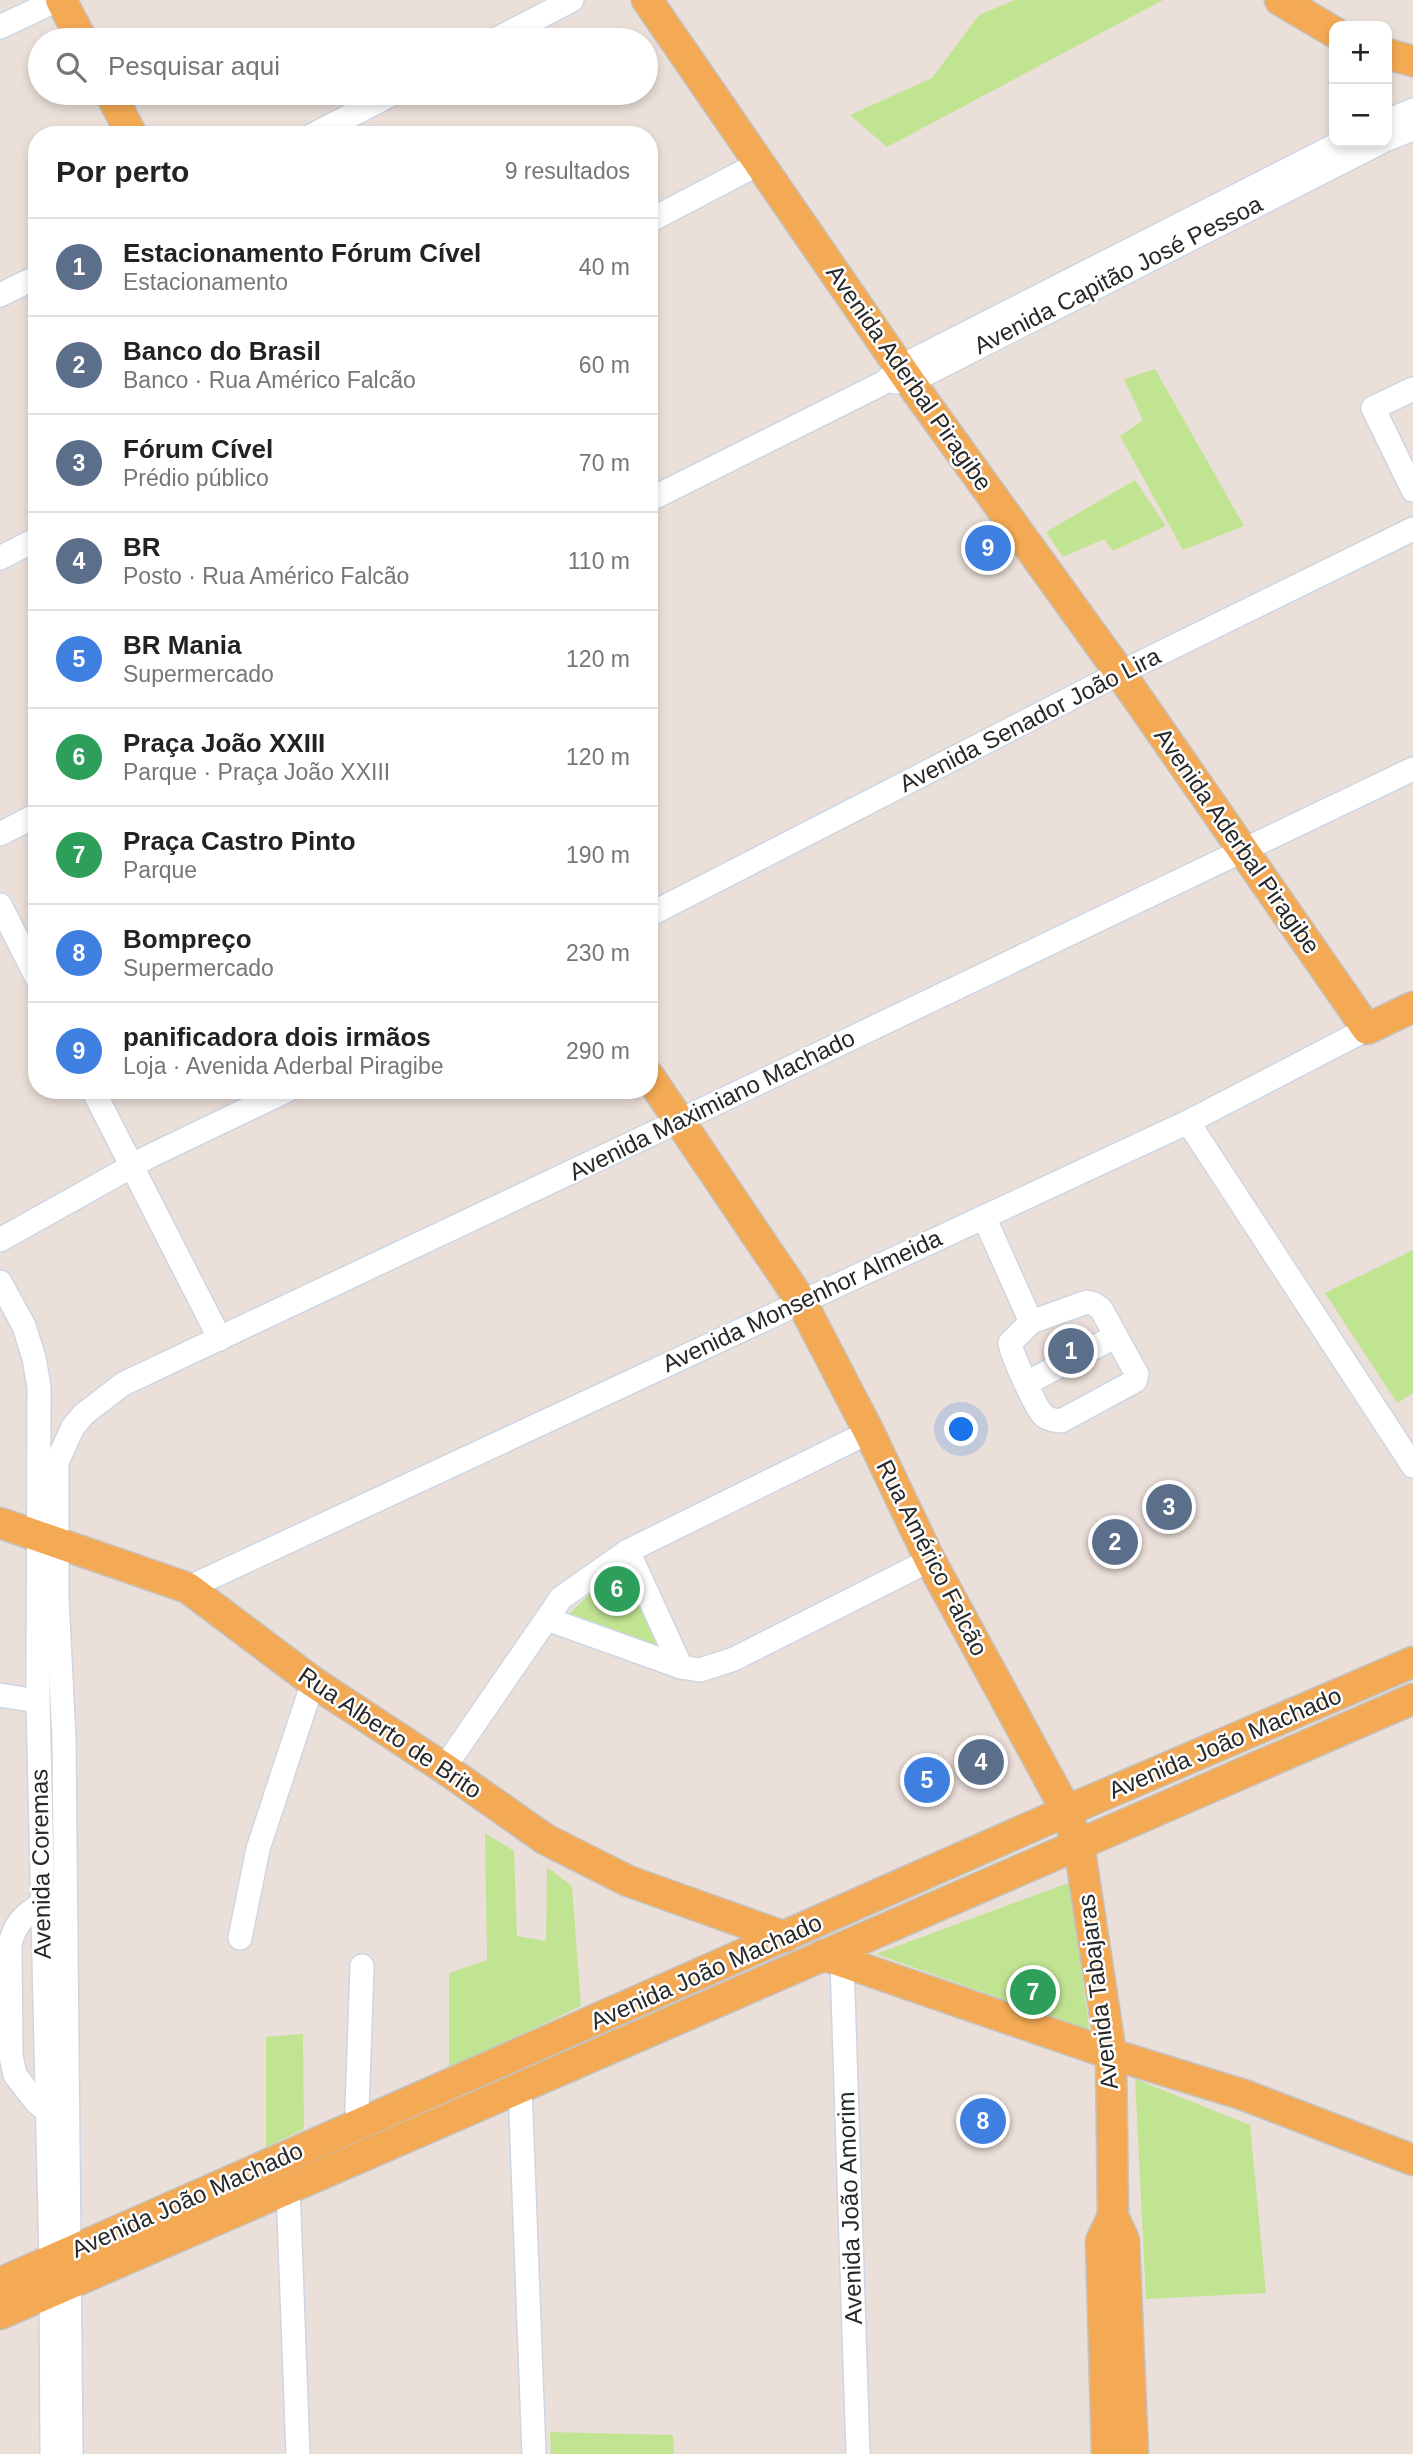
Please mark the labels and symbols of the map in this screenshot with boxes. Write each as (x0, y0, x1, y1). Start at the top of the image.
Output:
street label: Avenida Capitão José Pessoa (969, 190, 1267, 359)
street label: Avenida Aderbal Piragibe (821, 260, 998, 496)
pin: 9 (965, 522, 1011, 574)
street label: Avenida Senador João Lira (895, 642, 1165, 797)
street label: Avenida Aderbal Piragibe (1149, 723, 1326, 959)
street label: Avenida Maximiano Machado (565, 1024, 859, 1186)
street label: Avenida Monsenhor Almeida (658, 1224, 946, 1377)
pin: 1 (1048, 1325, 1094, 1377)
your location (944, 1412, 978, 1446)
street label: Rua Américo Falcão (871, 1455, 994, 1660)
pin: 3 (1146, 1481, 1192, 1533)
pin: 2 (1092, 1516, 1138, 1568)
pin: 6 (594, 1563, 640, 1615)
street label: Rua Alberto de Brito (294, 1661, 487, 1804)
street label: Avenida João Machado (1104, 1681, 1345, 1804)
pin: 4 (958, 1736, 1004, 1788)
pin: 5 (904, 1754, 950, 1806)
street label: Avenida Coremas (25, 1769, 56, 1959)
street label: Avenida Tabajaras (1072, 1893, 1123, 2091)
street label: Avenida João Machado (586, 1908, 826, 2035)
pin: 7 (1010, 1966, 1056, 2018)
street label: Avenida João Amorim (832, 2091, 867, 2325)
pin: 8 (960, 2095, 1006, 2147)
street label: Avenida João Machado (67, 2136, 307, 2263)

